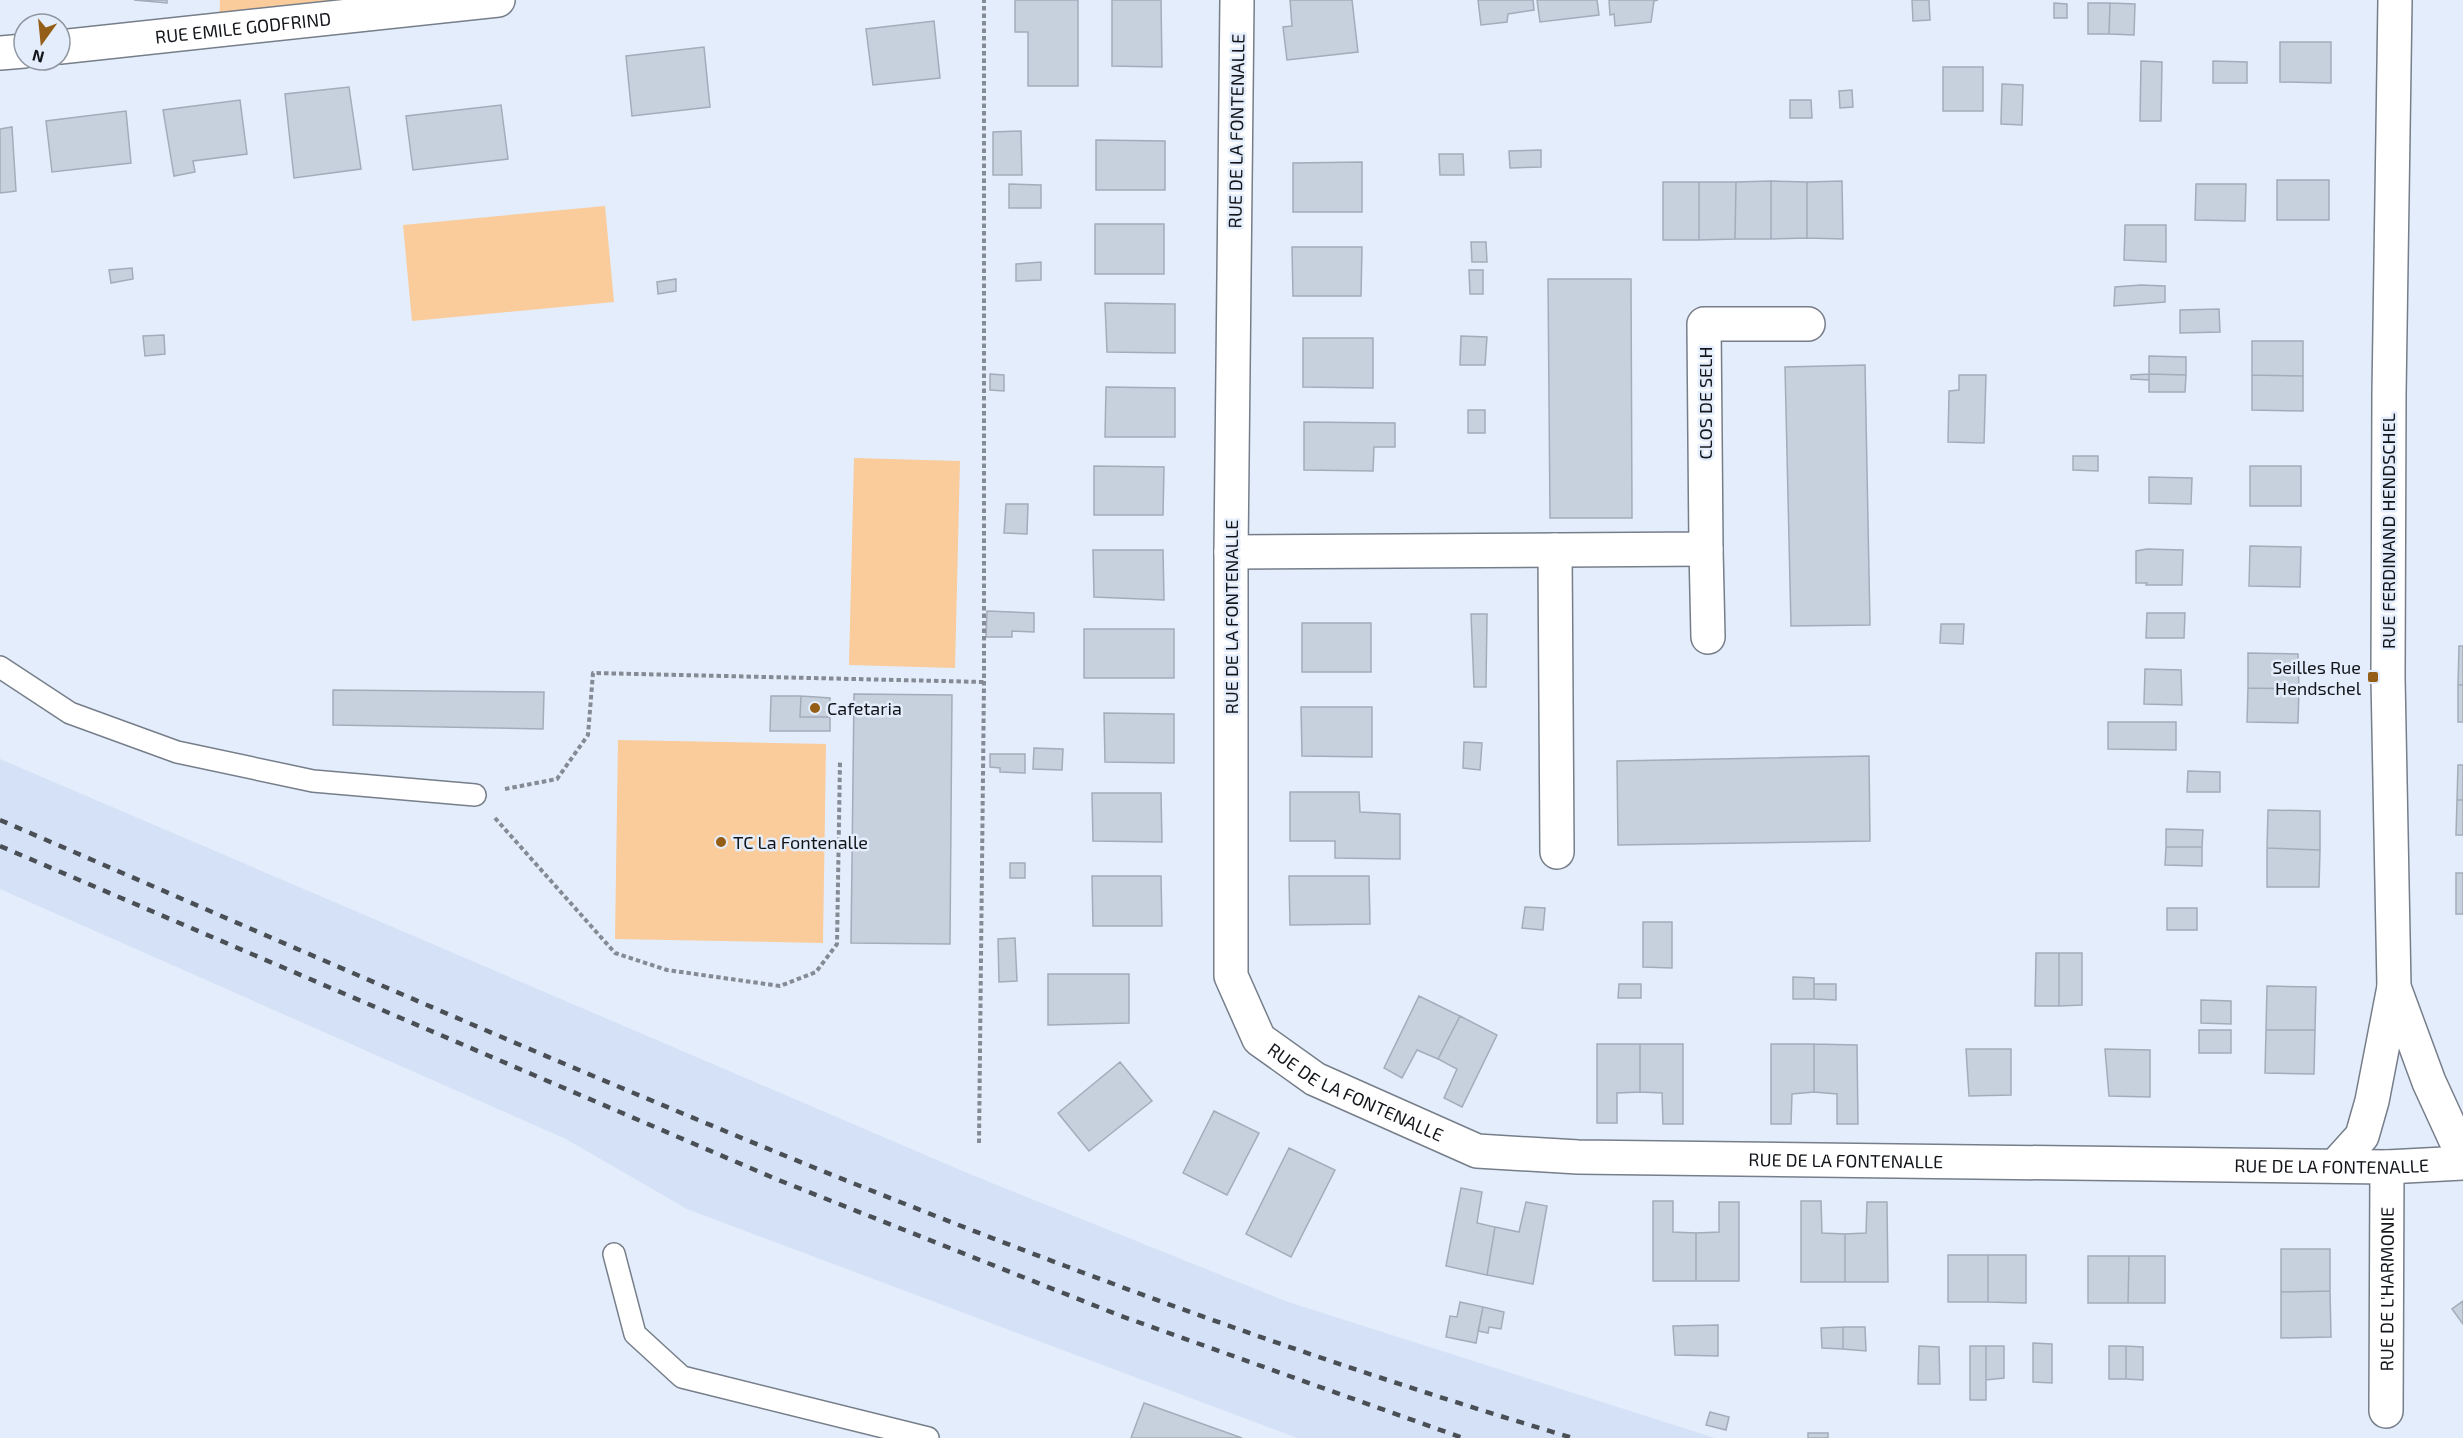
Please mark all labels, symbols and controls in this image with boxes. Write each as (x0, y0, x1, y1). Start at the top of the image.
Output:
street label: RUE EMILE GODFRIND (154, 7, 332, 48)
north arrow (12, 12, 72, 72)
street label: RUE DE LA FONTENALLE (1223, 34, 1249, 228)
text: N (30, 46, 46, 68)
street label: CLOS DE SELH (1694, 347, 1716, 459)
street label: RUE FERDINAND HENDSCHEL (2377, 413, 2399, 649)
street label: RUE DE LA FONTENALLE (1220, 520, 1242, 714)
place label: Seilles Rue Hendschel (2272, 656, 2362, 699)
marker: Seilles Rue Hendschel (2366, 670, 2380, 684)
place label: Cafetaria (827, 697, 902, 719)
marker: Cafetaria (808, 701, 822, 715)
place label: TC La Fontenalle (733, 831, 868, 853)
marker: TC La Fontenalle (714, 835, 728, 849)
street label: RUE DE LA FONTENALLE (1264, 1038, 1447, 1146)
street label: RUE DE LA FONTENALLE (1748, 1148, 1943, 1173)
street label: RUE DE LA FONTENALLE (2234, 1154, 2430, 1178)
street label: RUE DE L'HARMONIE (2375, 1207, 2398, 1371)

